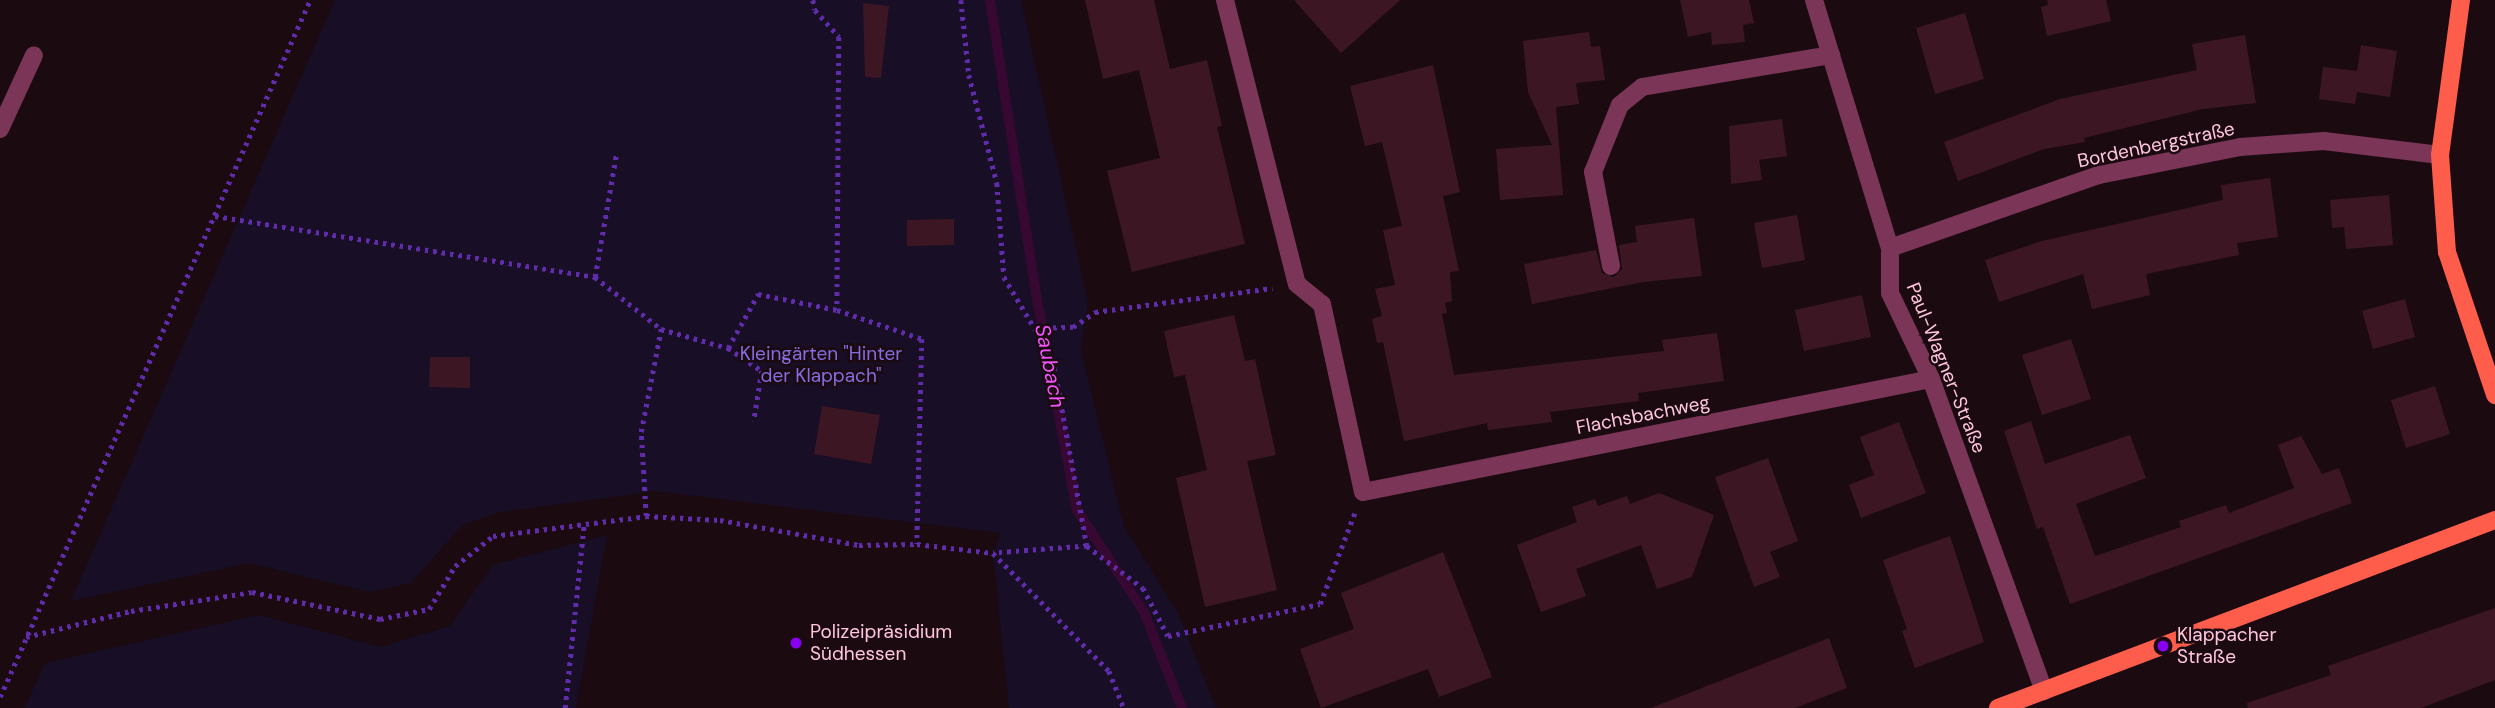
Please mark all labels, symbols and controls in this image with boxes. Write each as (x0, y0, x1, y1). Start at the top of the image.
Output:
street label: Bordenbergstraße (2075, 117, 2237, 173)
street label: Paul-Wagner-Straße (1901, 279, 1991, 457)
water label: Saubach (1030, 322, 1070, 410)
park label: Kleingärten "Hinter der Klappach" (740, 343, 902, 387)
street label: Flachsbachweg (1574, 391, 1712, 439)
place label: Polizeipräsidium Südhessen (810, 621, 952, 665)
place label: Klappacher Straße (2177, 624, 2276, 668)
marker: Polizeipräsidium Südhessen (788, 635, 804, 651)
marker: Klappacher Straße (2155, 638, 2171, 654)

